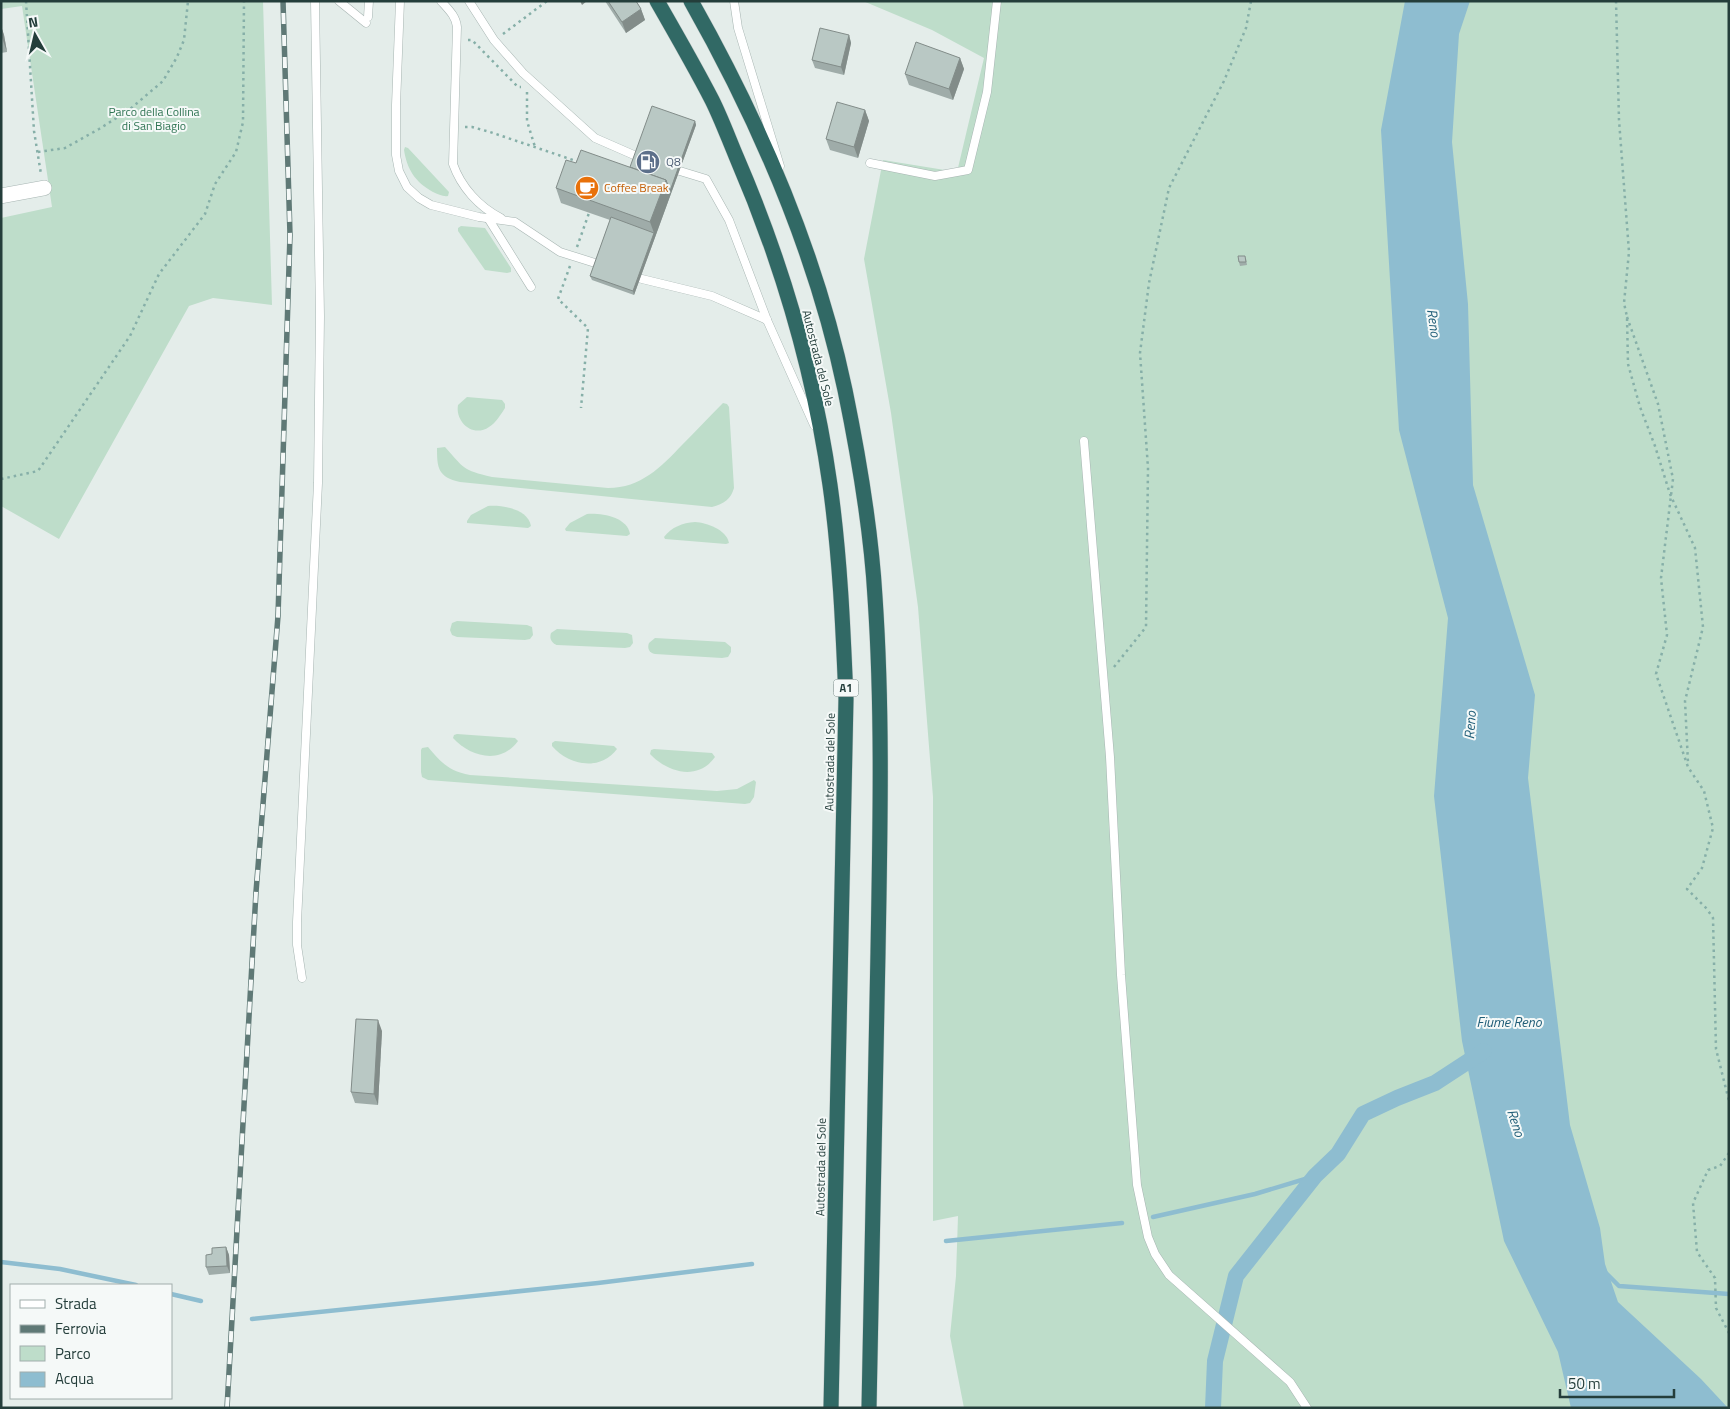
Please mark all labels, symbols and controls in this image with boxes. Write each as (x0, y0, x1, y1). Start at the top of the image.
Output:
north arrow (10, 10, 60, 60)
text: N (27, 11, 39, 33)
park label: Parco della Collina di San Biagio (108, 102, 200, 135)
fuel station icon: Q8 (635, 149, 661, 175)
place label: Q8 (666, 152, 681, 171)
cafe icon: Coffee Break (574, 175, 600, 201)
place label: Coffee Break (604, 178, 669, 197)
street label: Autostrada del Sole (797, 308, 840, 408)
water label: Reno (1422, 308, 1447, 339)
road number: A1 (834, 680, 858, 696)
water label: Reno (1458, 709, 1481, 740)
street label: Autostrada del Sole (819, 713, 840, 811)
water label: Fiume Reno (1476, 1011, 1543, 1032)
water label: Reno (1502, 1106, 1531, 1141)
street label: Autostrada del Sole (810, 1118, 831, 1216)
legend (10, 1284, 172, 1399)
text: Strada (55, 1292, 97, 1315)
text: Ferrovia (55, 1317, 107, 1340)
text: Parco (55, 1342, 91, 1365)
scale bar (1560, 1366, 1674, 1398)
text: Acqua (55, 1367, 94, 1390)
text: 50 m (1568, 1372, 1601, 1395)

